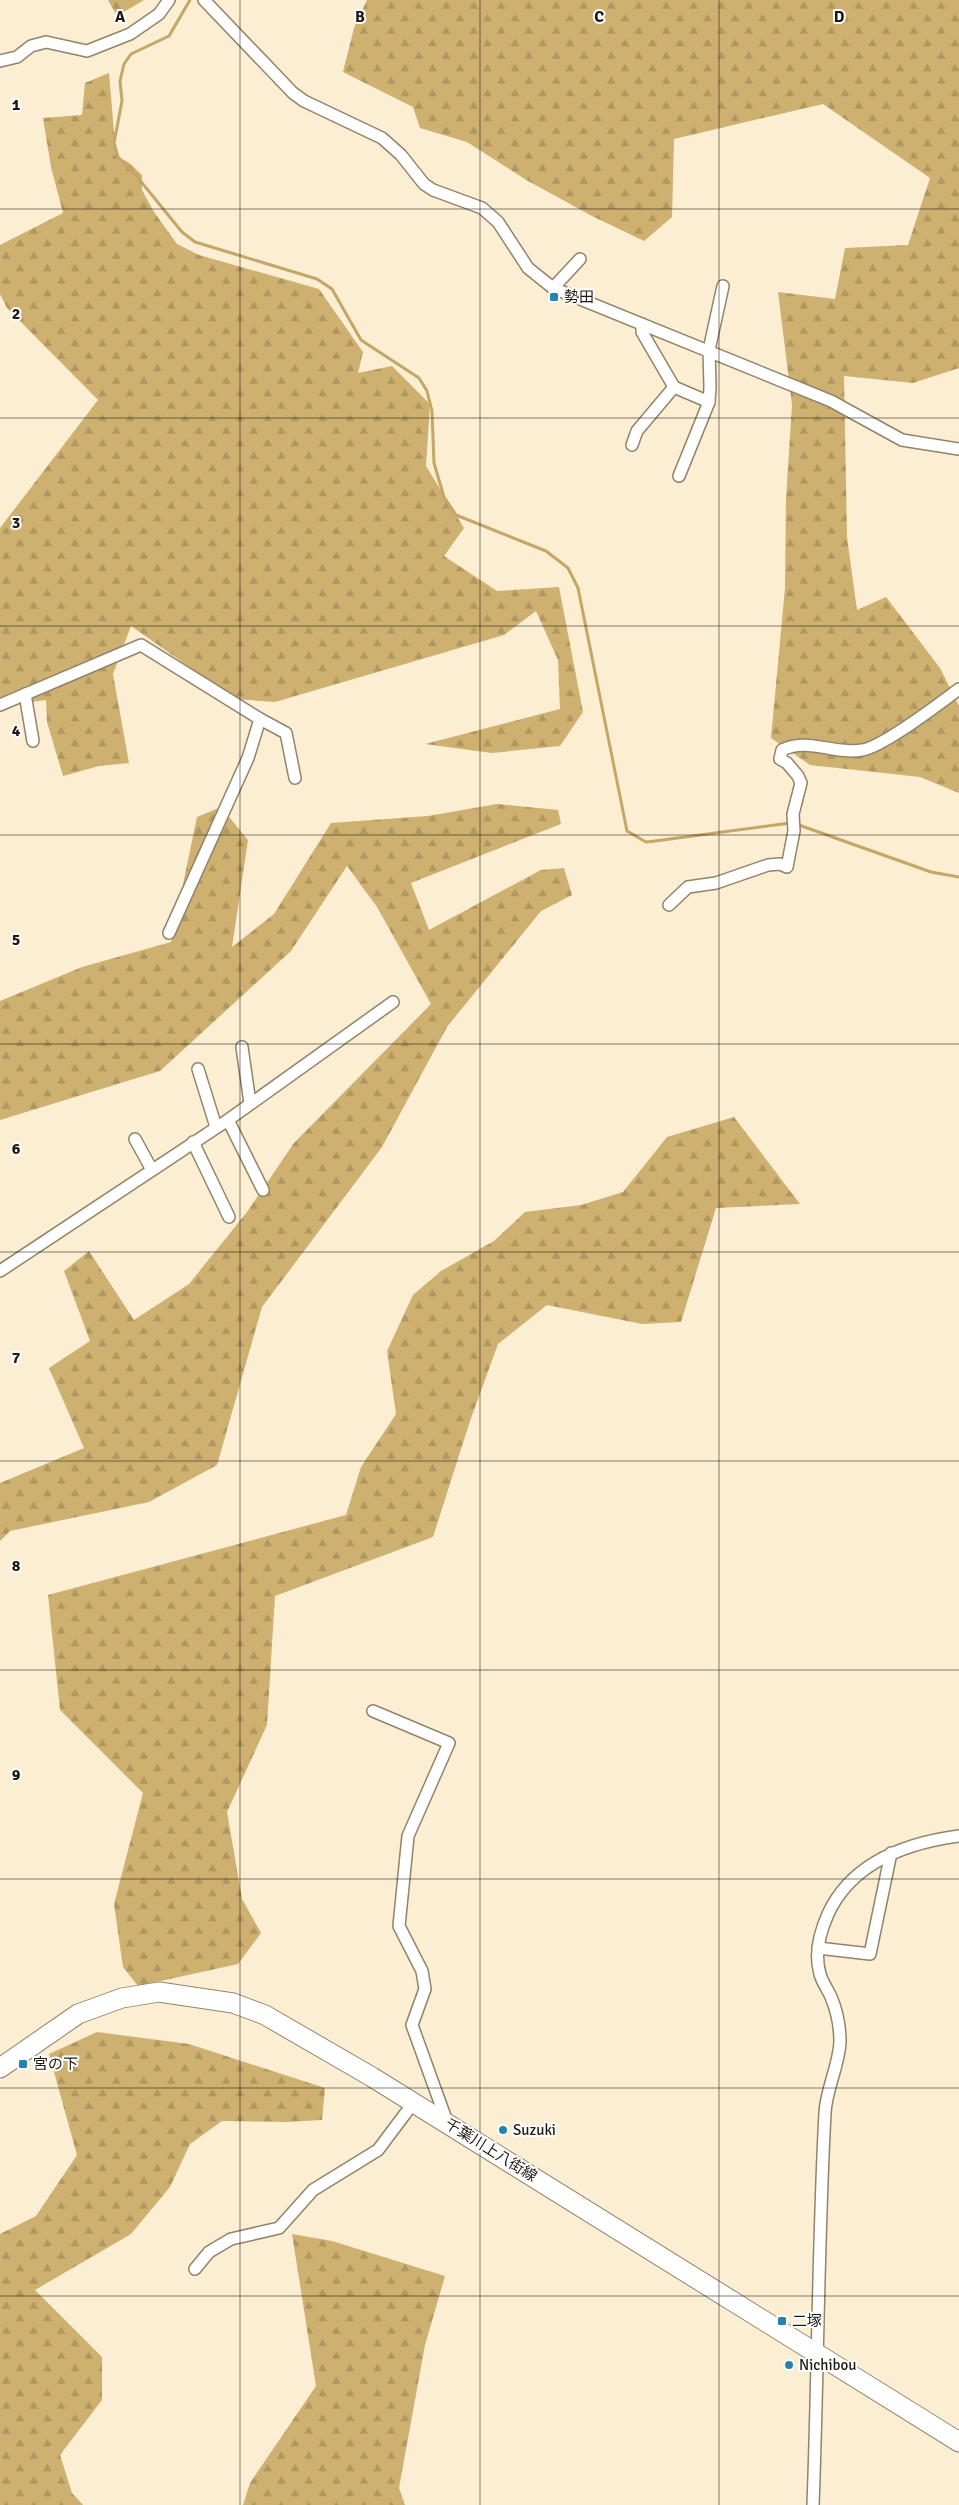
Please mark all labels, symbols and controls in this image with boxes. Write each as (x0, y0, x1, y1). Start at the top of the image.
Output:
text: A (115, 7, 126, 27)
text: B (355, 7, 365, 27)
text: C (594, 7, 604, 27)
text: D (834, 7, 845, 27)
text: 1 (12, 95, 21, 115)
place label: 勢田 (564, 288, 594, 306)
marker: 勢田 (548, 291, 560, 303)
text: 2 (12, 304, 20, 324)
text: 3 (12, 513, 20, 533)
text: 4 (12, 721, 21, 741)
text: 5 (12, 930, 20, 950)
text: 6 (12, 1139, 21, 1159)
text: 7 (12, 1348, 21, 1368)
text: 8 (12, 1556, 21, 1576)
text: 9 (12, 1765, 21, 1785)
place label: 宮の下 (33, 2055, 78, 2073)
marker: 宮の下 (17, 2058, 29, 2070)
street label: 千葉川上八街線 (442, 2115, 540, 2185)
place label: Suzuki (513, 2121, 556, 2139)
marker: Suzuki (497, 2124, 509, 2136)
place label: 二塚 (792, 2312, 822, 2330)
marker: 二塚 (776, 2315, 788, 2327)
place label: Nichibou (799, 2356, 856, 2374)
marker: Nichibou (783, 2359, 795, 2371)

